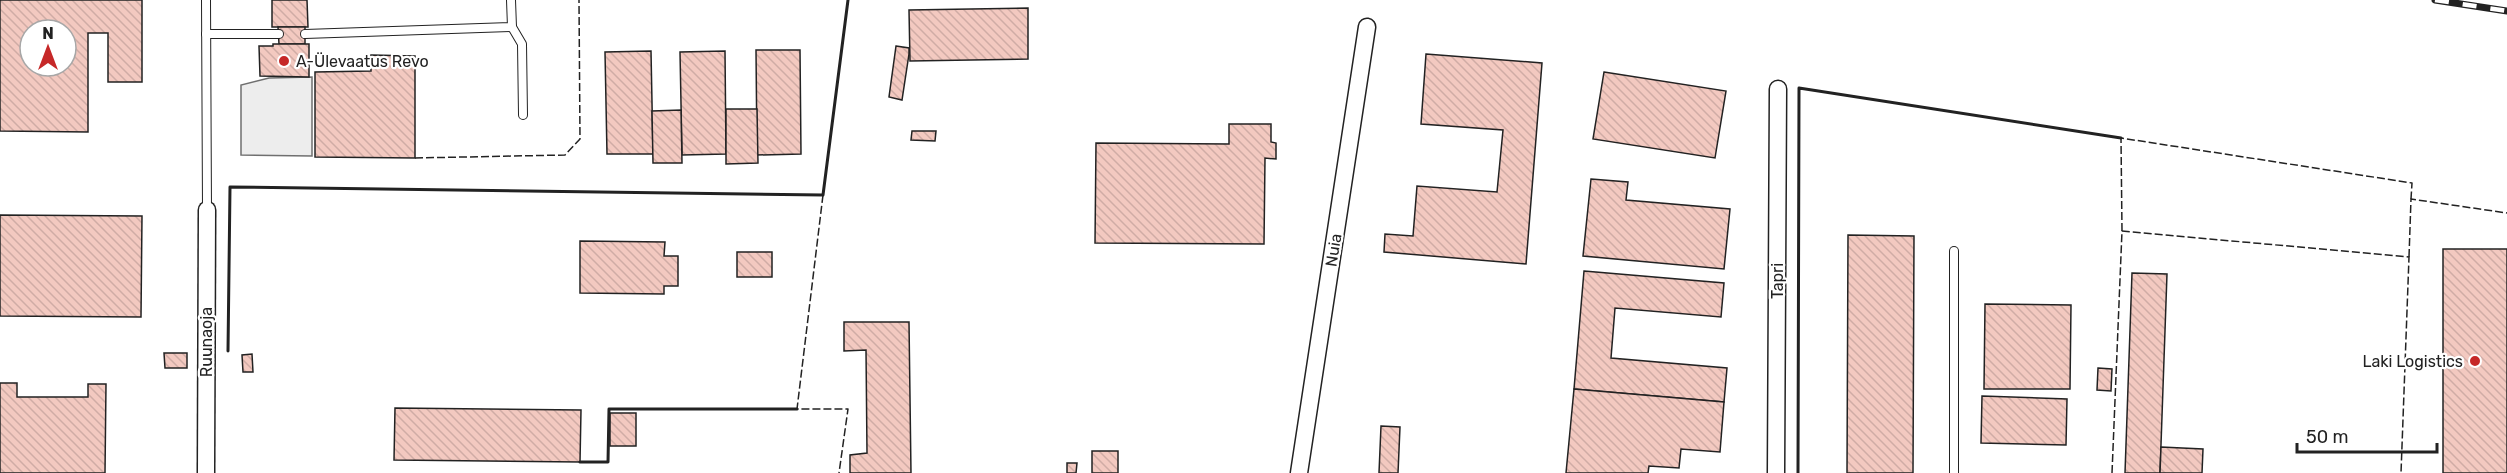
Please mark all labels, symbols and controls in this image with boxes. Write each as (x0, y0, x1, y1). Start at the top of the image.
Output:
north arrow (18, 18, 78, 78)
text: N (42, 24, 54, 43)
place label: A-Ülevaatus Revo (296, 52, 429, 71)
marker: A-Ülevaatus Revo (277, 54, 291, 68)
street label: Nuia (1321, 232, 1345, 268)
street label: Tapri (1768, 263, 1787, 299)
street label: Ruunaoja (197, 307, 216, 377)
place label: Laki Logistics (2362, 352, 2463, 371)
marker: Laki Logistics (2468, 354, 2482, 368)
scale bar (2297, 416, 2436, 454)
text: 50 m (2306, 426, 2349, 448)

